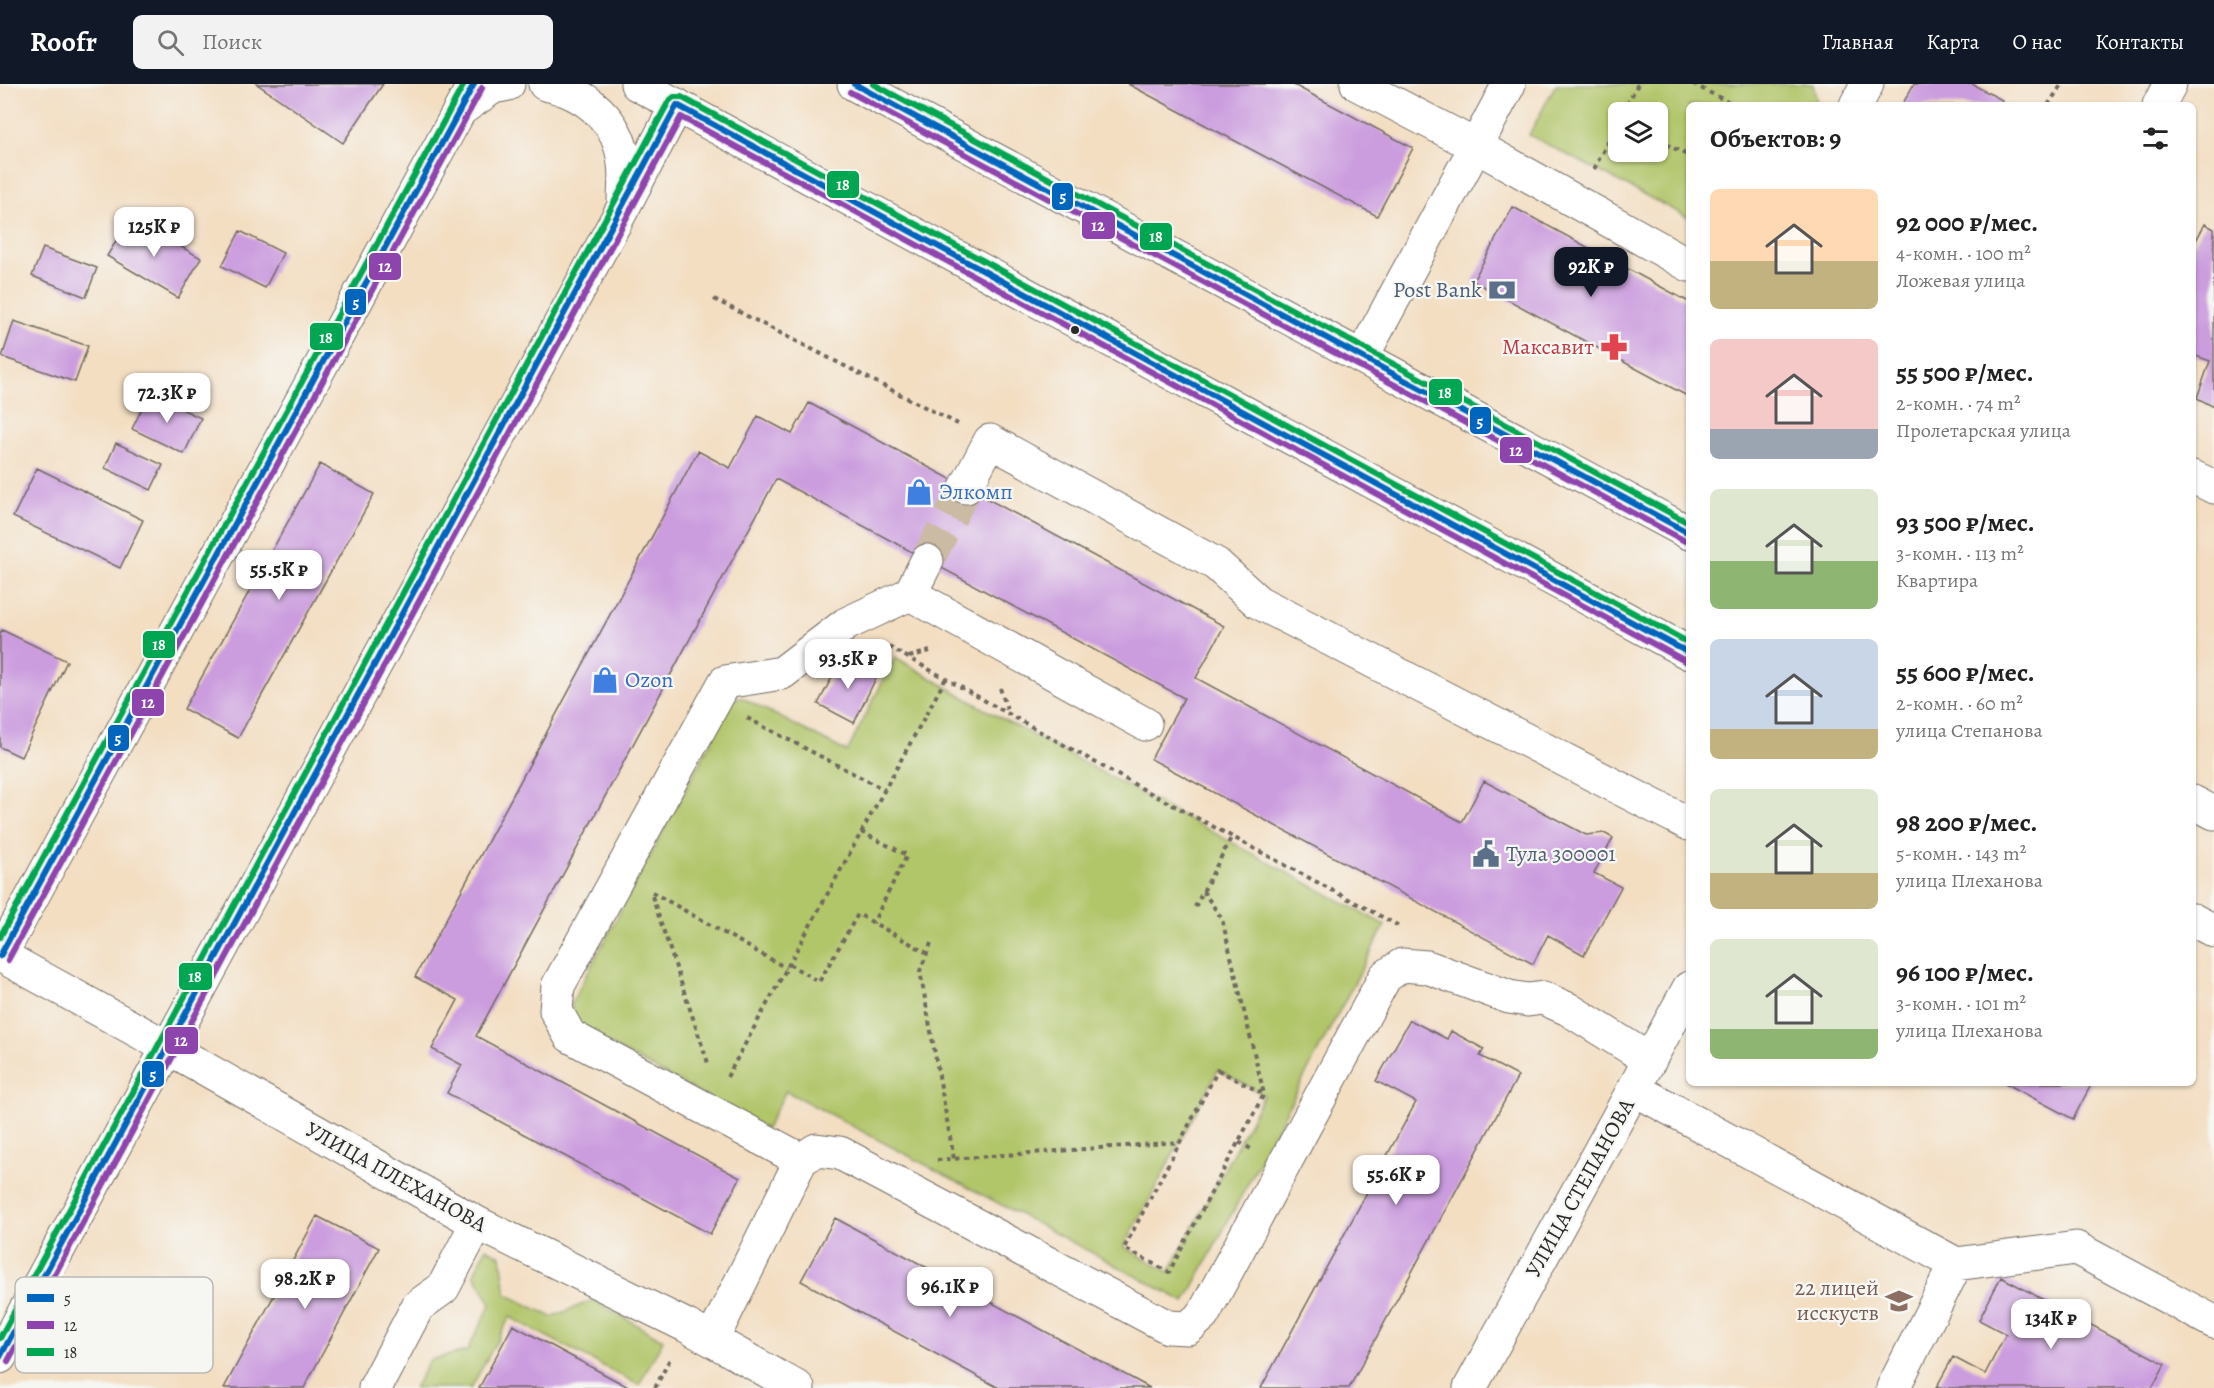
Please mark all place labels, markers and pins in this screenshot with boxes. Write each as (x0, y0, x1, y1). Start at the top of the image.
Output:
pin: 125K ₽ (105, 207, 203, 258)
pin: 92K ₽ (1549, 247, 1633, 298)
place label: Post Bank (1393, 275, 1482, 305)
bank icon: Post Bank (1487, 275, 1517, 305)
unlabelled marker (1069, 324, 1081, 336)
place label: Максавит (1502, 332, 1594, 362)
pharmacy icon: Максавит (1599, 332, 1629, 362)
pin: 72.3K ₽ (112, 373, 222, 424)
shop icon: Элкомп (904, 477, 934, 507)
place label: Элкомп (939, 477, 1013, 507)
pin: 55.5K ₽ (224, 550, 334, 601)
pin: 93.5K ₽ (793, 639, 903, 690)
shop icon: Ozon (590, 665, 620, 695)
place label: Ozon (625, 665, 673, 695)
public building icon: Тула 300001 (1471, 839, 1501, 869)
place label: Тула 300001 (1506, 839, 1616, 869)
pin: 55.6K ₽ (1341, 1155, 1451, 1206)
pin: 98.2K ₽ (250, 1259, 360, 1310)
pin: 96.1K ₽ (895, 1267, 1005, 1318)
place label: 22 лицей исскуств (1795, 1273, 1879, 1328)
school or university icon: 22 лицей исскуств (1884, 1286, 1914, 1316)
pin: 134K ₽ (2002, 1299, 2100, 1350)

